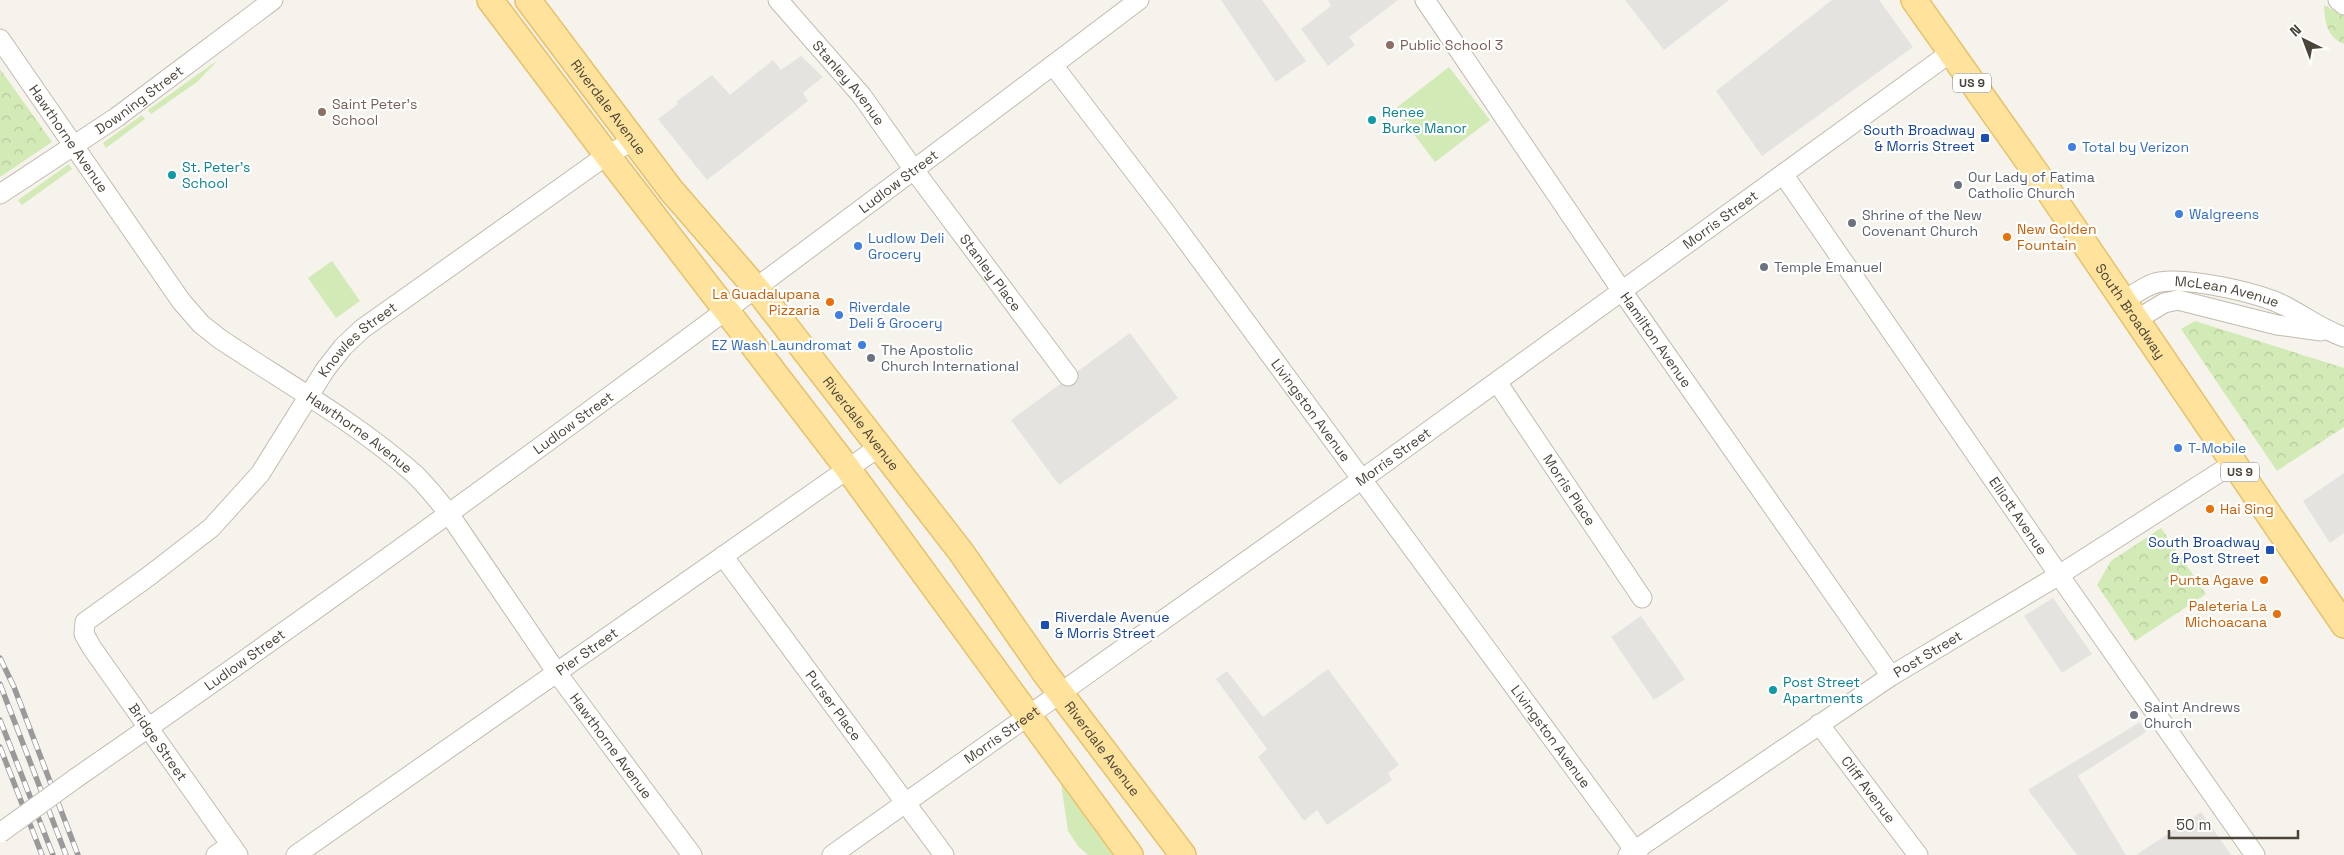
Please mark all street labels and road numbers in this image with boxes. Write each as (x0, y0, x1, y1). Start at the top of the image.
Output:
street label: Stanley Avenue (808, 37, 889, 129)
street label: Riverdale Avenue (567, 56, 650, 158)
street label: Downing Street (91, 62, 187, 138)
road number: US 9 (1953, 74, 1991, 92)
street label: Hawthorne Avenue (25, 81, 112, 196)
street label: Ludlow Street (855, 146, 942, 217)
street label: Morris Street (1679, 186, 1761, 253)
street label: Stanley Place (956, 230, 1025, 315)
street label: South Broadway (2092, 260, 2169, 362)
street label: McLean Avenue (2174, 272, 2282, 311)
street label: Hamilton Avenue (1617, 289, 1696, 391)
street label: Knowles Street (314, 298, 400, 380)
street label: Livingston Avenue (1267, 355, 1355, 465)
street label: Riverdale Avenue (819, 373, 903, 474)
street label: Hawthorne Avenue (303, 388, 416, 477)
street label: Ludlow Street (530, 388, 617, 458)
street label: Morris Street (1352, 424, 1434, 490)
street label: Morris Place (1539, 451, 1600, 529)
road number: US 9 (2221, 462, 2259, 482)
street label: Elliott Avenue (1985, 473, 2051, 558)
street label: Pier Street (552, 623, 621, 679)
street label: Ludlow Street (201, 625, 289, 695)
street label: Post Street (1890, 626, 1965, 681)
street label: Purser Place (802, 667, 865, 744)
street label: Livingston Avenue (1507, 682, 1595, 792)
street label: Hawthorne Avenue (566, 690, 656, 802)
street label: Riverdale Avenue (1061, 698, 1144, 800)
street label: Bridge Street (125, 700, 191, 784)
street label: Morris Street (960, 702, 1043, 768)
street label: Cliff Avenue (1837, 752, 1900, 827)

